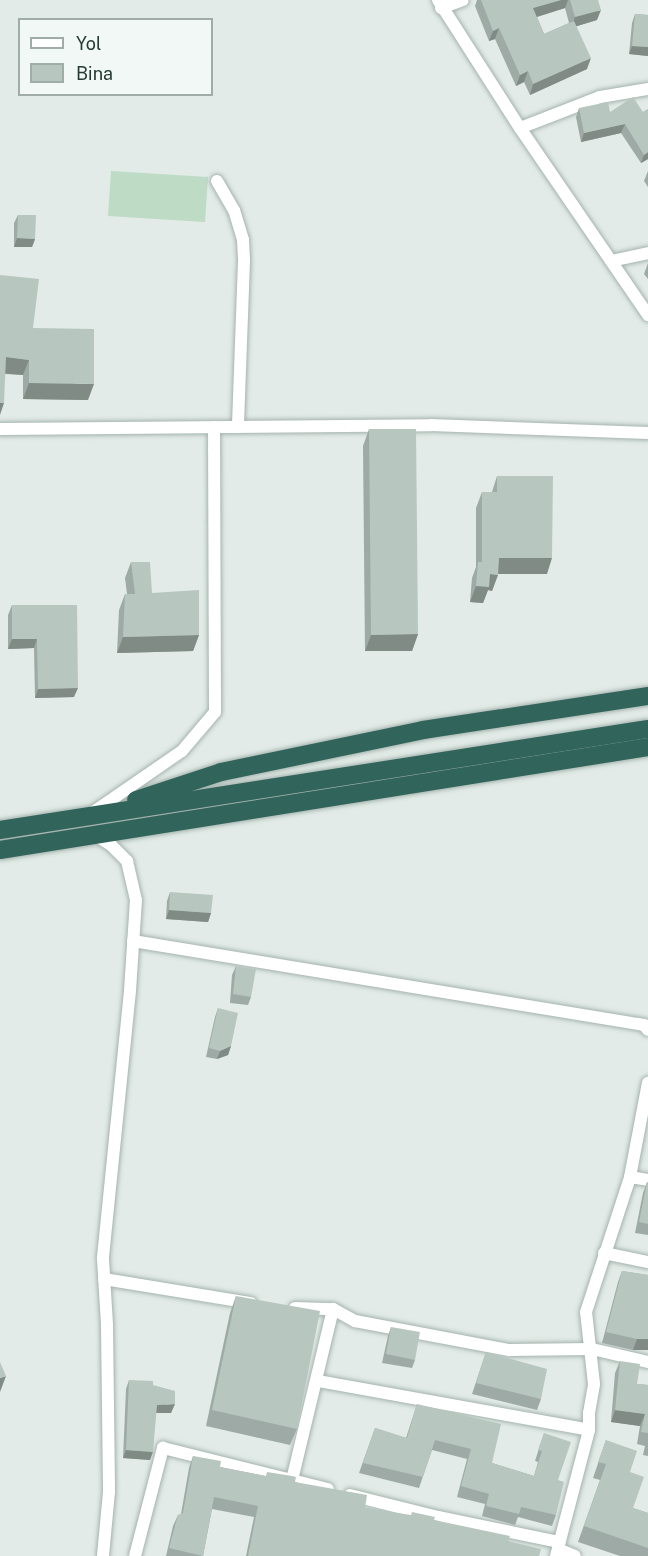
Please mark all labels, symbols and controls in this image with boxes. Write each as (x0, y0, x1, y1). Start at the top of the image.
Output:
legend (18, 18, 213, 96)
text: Yol (76, 33, 101, 54)
text: Bina (76, 63, 113, 84)

